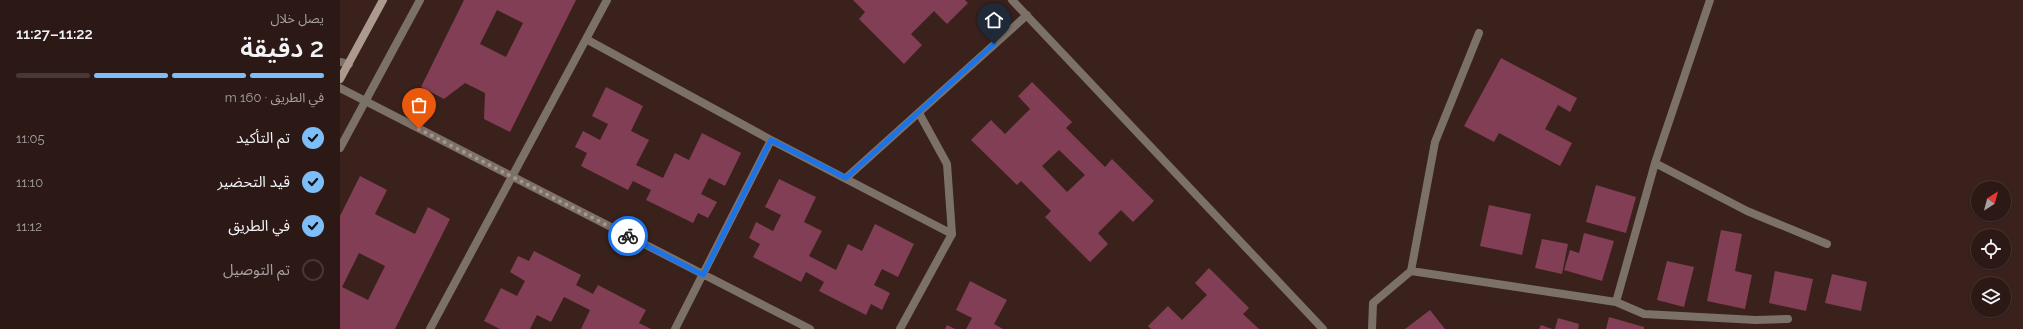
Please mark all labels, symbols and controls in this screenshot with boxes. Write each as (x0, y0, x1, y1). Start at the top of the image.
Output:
pin (977, 3, 1011, 44)
icon: home (983, 9, 1005, 31)
text: يصل خلال (270, 11, 324, 26)
text: 11:22–11:27 (16, 25, 93, 43)
text: 2 دقيقة (240, 33, 324, 63)
pin (402, 88, 436, 129)
text: في الطريق · 160 m (225, 90, 324, 105)
icon: bag (408, 94, 430, 116)
icon: check (302, 127, 324, 149)
text: تم التأكيد (236, 129, 290, 147)
text: 11:05 (16, 131, 45, 146)
icon: check (302, 171, 324, 193)
text: قيد التحضير (218, 173, 290, 191)
text: 11:10 (16, 175, 43, 190)
north arrow (1971, 181, 2011, 221)
map controls (1971, 181, 2011, 317)
icon: check (302, 215, 324, 237)
courier (608, 216, 648, 256)
text: في الطريق (228, 217, 290, 235)
text: 11:12 (16, 219, 42, 234)
icon: bike (617, 225, 639, 247)
button: locate (1971, 229, 2011, 269)
text: تم التوصيل (223, 261, 290, 279)
button: layers (1971, 277, 2011, 317)

